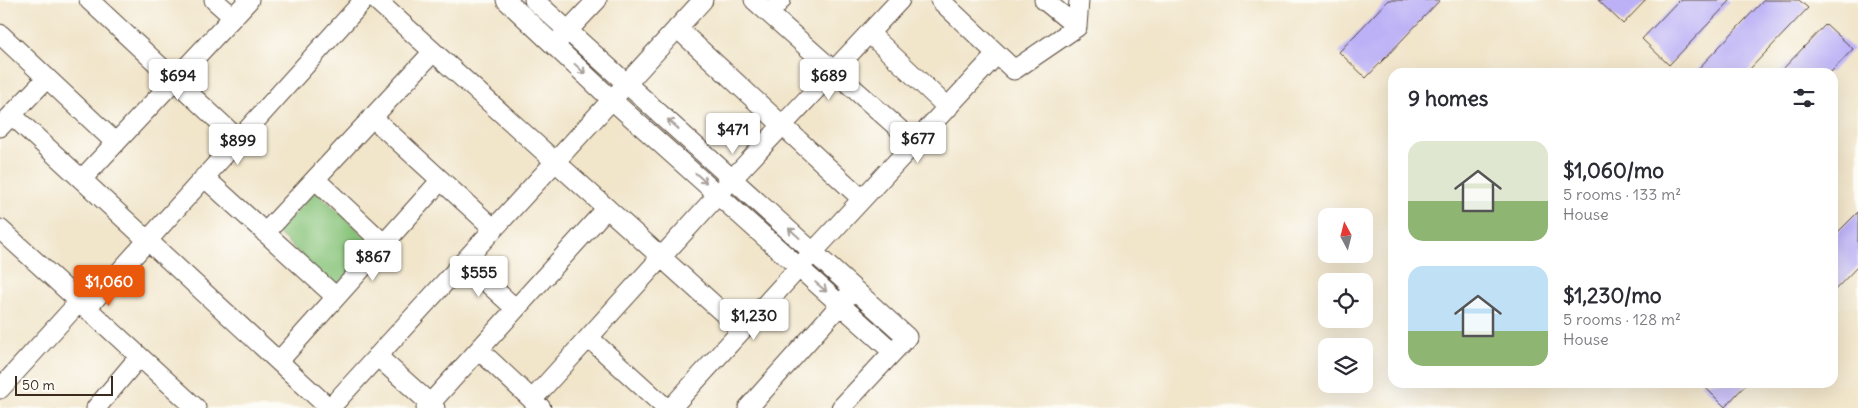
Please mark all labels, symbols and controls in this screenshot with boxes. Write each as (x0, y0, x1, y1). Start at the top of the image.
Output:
pin: $694 (148, 58, 208, 101)
pin: $689 (799, 58, 859, 101)
one-way arrow (574, 63, 586, 75)
text: $694 (160, 65, 196, 85)
text: $689 (811, 65, 847, 85)
icon: filters (1790, 84, 1818, 112)
text: 9 homes (1408, 85, 1488, 112)
pin: $471 (703, 112, 763, 155)
one-way arrow (666, 118, 679, 130)
text: $471 (717, 119, 749, 139)
pin: $677 (888, 121, 948, 164)
pin: $899 (208, 124, 268, 166)
text: $677 (901, 128, 935, 148)
text: $899 (220, 130, 256, 150)
text: $1,060/mo (1563, 157, 1664, 184)
icon: home (1448, 161, 1508, 221)
one-way arrow (694, 172, 707, 184)
text: 5 rooms · 133 m² (1563, 184, 1681, 204)
text: House (1563, 204, 1609, 224)
north arrow (1318, 208, 1372, 262)
map controls (1318, 208, 1373, 393)
one-way arrow (787, 227, 800, 239)
pin: $867 (343, 240, 403, 282)
text: $867 (355, 246, 391, 266)
pin: $555 (449, 256, 509, 298)
text: $555 (461, 262, 497, 282)
pin: $1,060 (68, 264, 150, 307)
text: $1,060 (85, 271, 133, 291)
button: locate (1318, 273, 1373, 328)
one-way arrow (814, 282, 827, 293)
text: $1,230/mo (1563, 282, 1662, 309)
icon: home (1448, 286, 1508, 346)
pin: $1,230 (713, 298, 795, 341)
text: $1,230 (731, 305, 777, 325)
text: 5 rooms · 128 m² (1563, 309, 1681, 329)
text: House (1563, 329, 1609, 349)
button: layers (1318, 338, 1373, 393)
scale bar (15, 373, 112, 396)
text: 50 m (22, 376, 55, 394)

